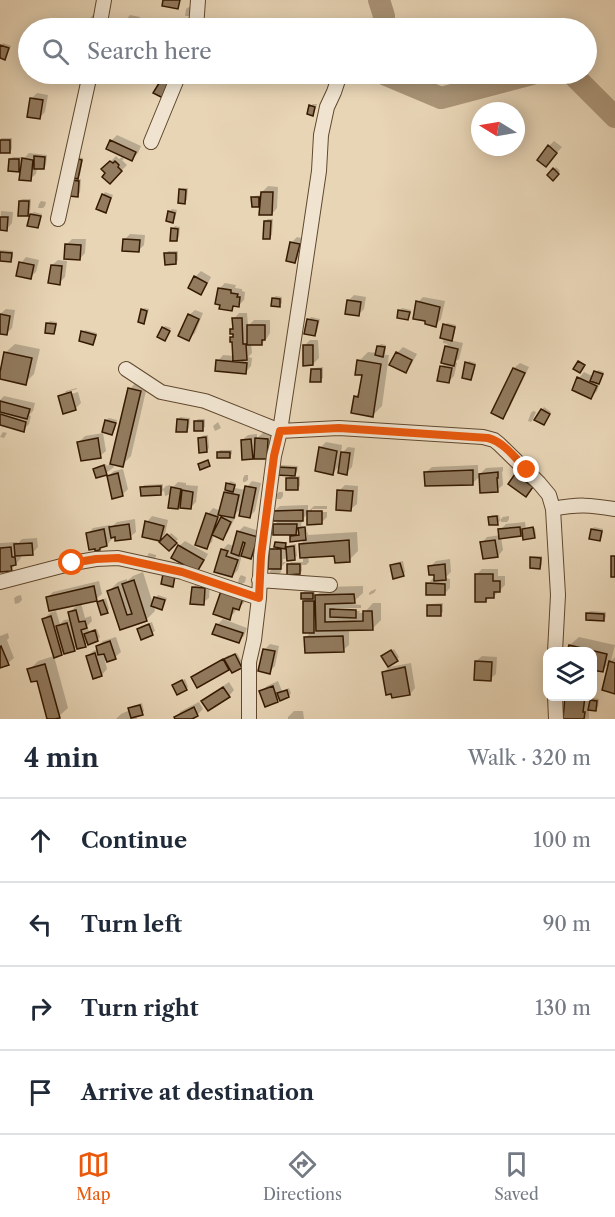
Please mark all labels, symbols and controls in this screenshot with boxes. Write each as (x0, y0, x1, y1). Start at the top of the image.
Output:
search box (18, 18, 597, 84)
icon: search (39, 35, 72, 68)
text: Search here (87, 38, 212, 65)
north arrow (471, 102, 525, 156)
route end (513, 456, 539, 482)
route start (58, 549, 84, 575)
map controls (543, 647, 597, 701)
button: layers (543, 647, 597, 701)
text: 4 min (24, 742, 99, 774)
text: Walk · 320 m (468, 746, 591, 770)
icon: ahead (24, 824, 57, 857)
text: Continue (81, 827, 187, 854)
text: 100 m (533, 828, 591, 852)
icon: left (24, 908, 57, 941)
text: Turn left (81, 911, 182, 938)
text: 90 m (543, 912, 591, 936)
icon: right (24, 992, 57, 1025)
text: Turn right (81, 995, 199, 1022)
text: 130 m (535, 996, 591, 1020)
icon: arrive (24, 1076, 57, 1109)
text: Arrive at destination (81, 1079, 314, 1106)
tab: Map (76, 1148, 111, 1204)
tab: Directions (263, 1148, 342, 1204)
tab: Saved (494, 1148, 539, 1204)

